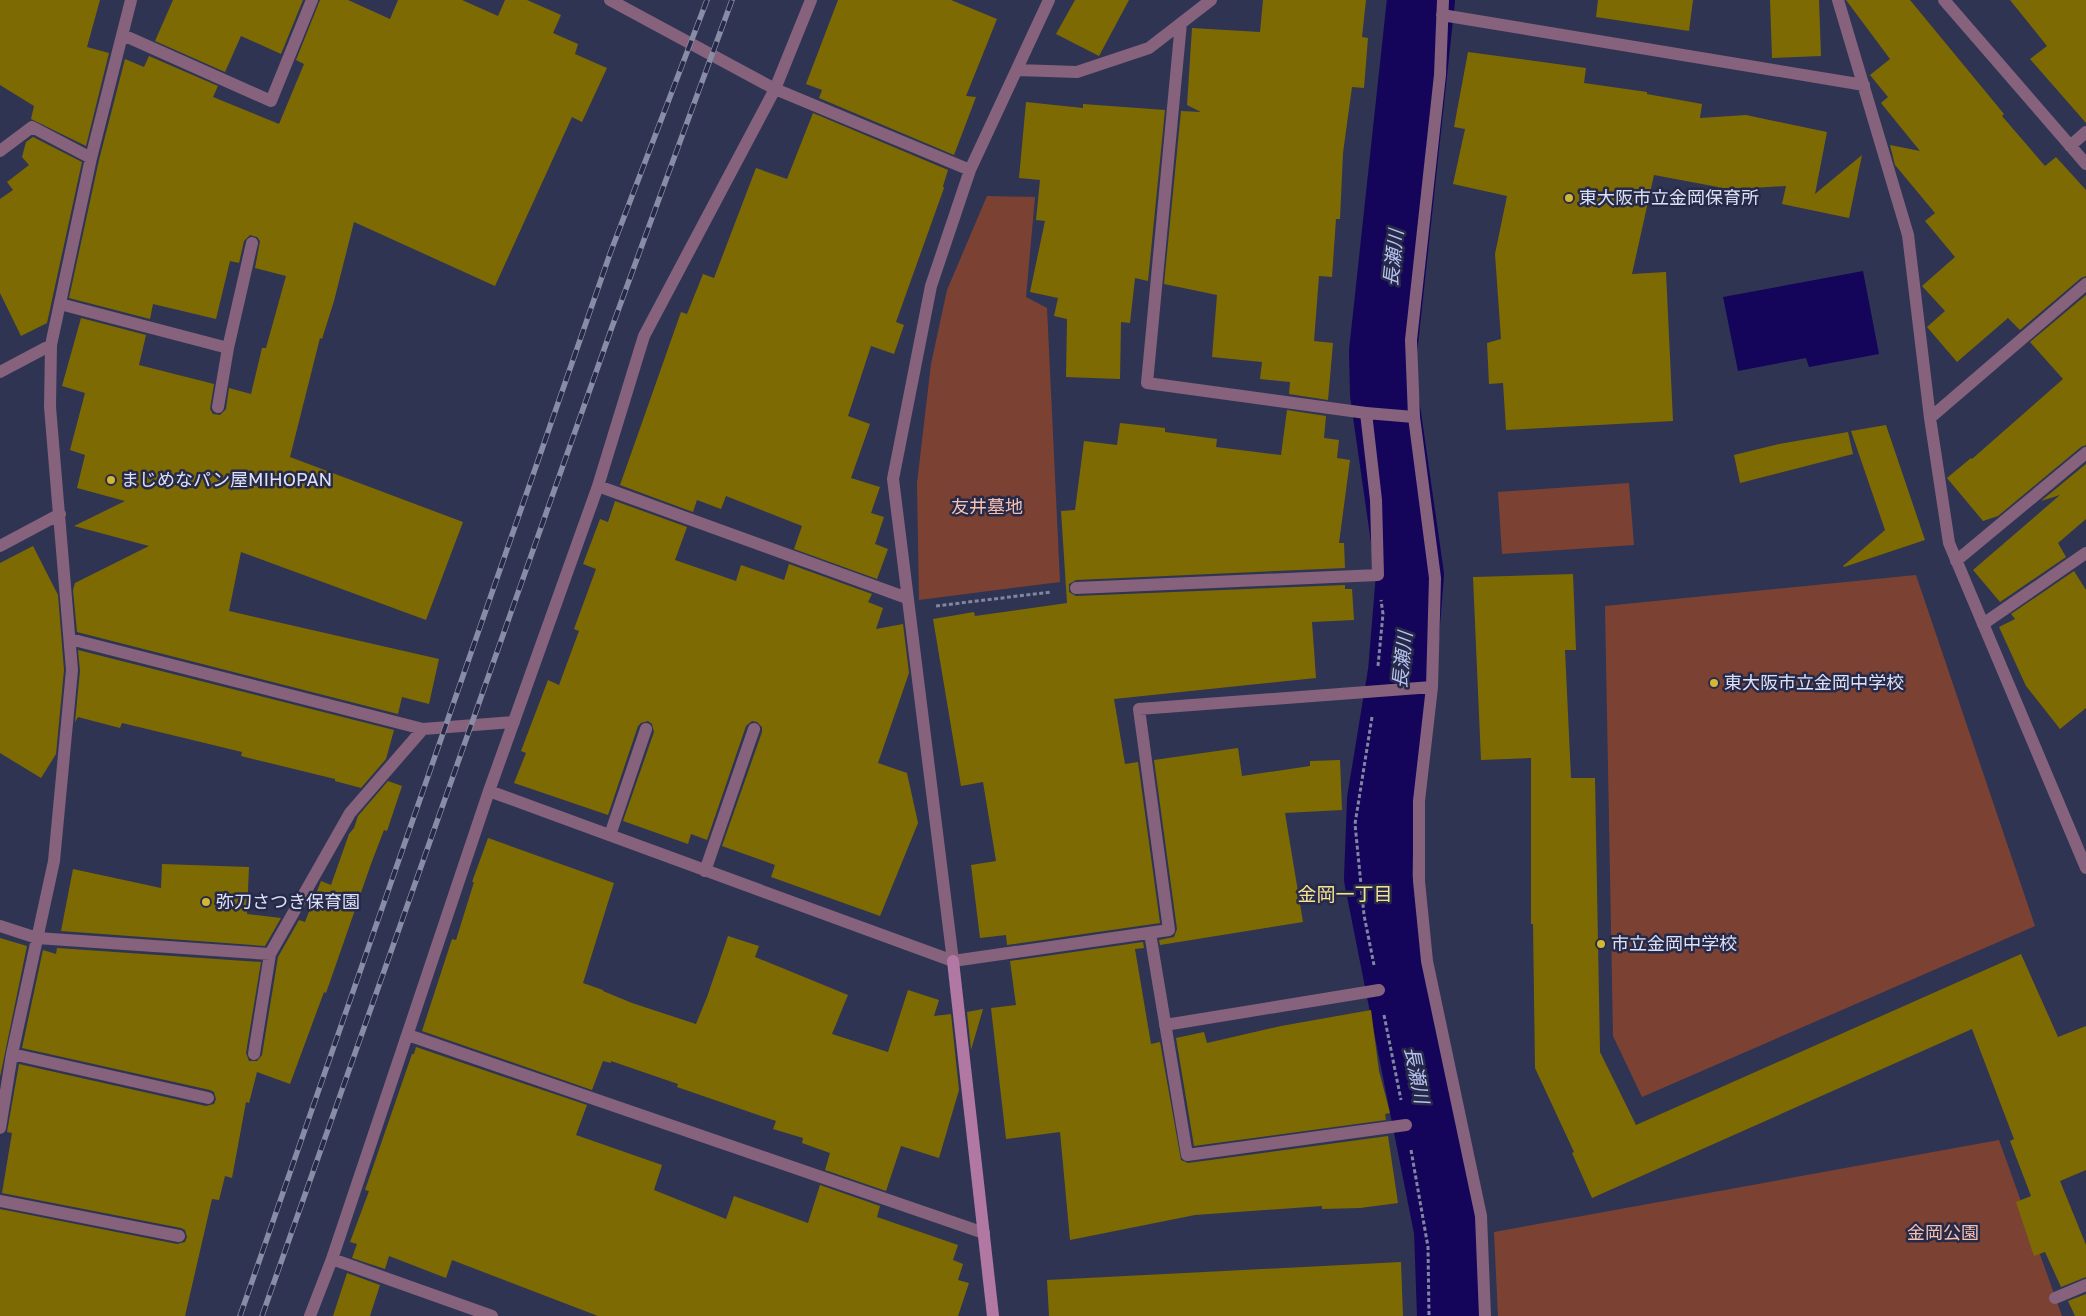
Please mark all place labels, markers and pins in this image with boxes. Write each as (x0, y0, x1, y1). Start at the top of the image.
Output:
place label: 東大阪市立金岡保育所 (1579, 186, 1759, 208)
marker: 東大阪市立金岡保育所 (1563, 192, 1575, 204)
place label: まじめなパン屋MIHOPAN (121, 468, 332, 490)
marker: まじめなパン屋MIHOPAN (105, 474, 117, 486)
place label: 東大阪市立金岡中学校 (1724, 671, 1904, 693)
marker: 東大阪市立金岡中学校 (1708, 677, 1720, 689)
place label: 弥刀さつき保育園 (216, 890, 360, 912)
marker: 弥刀さつき保育園 (200, 896, 212, 908)
place label: 市立金岡中学校 (1611, 932, 1737, 954)
marker: 市立金岡中学校 (1595, 938, 1607, 950)

